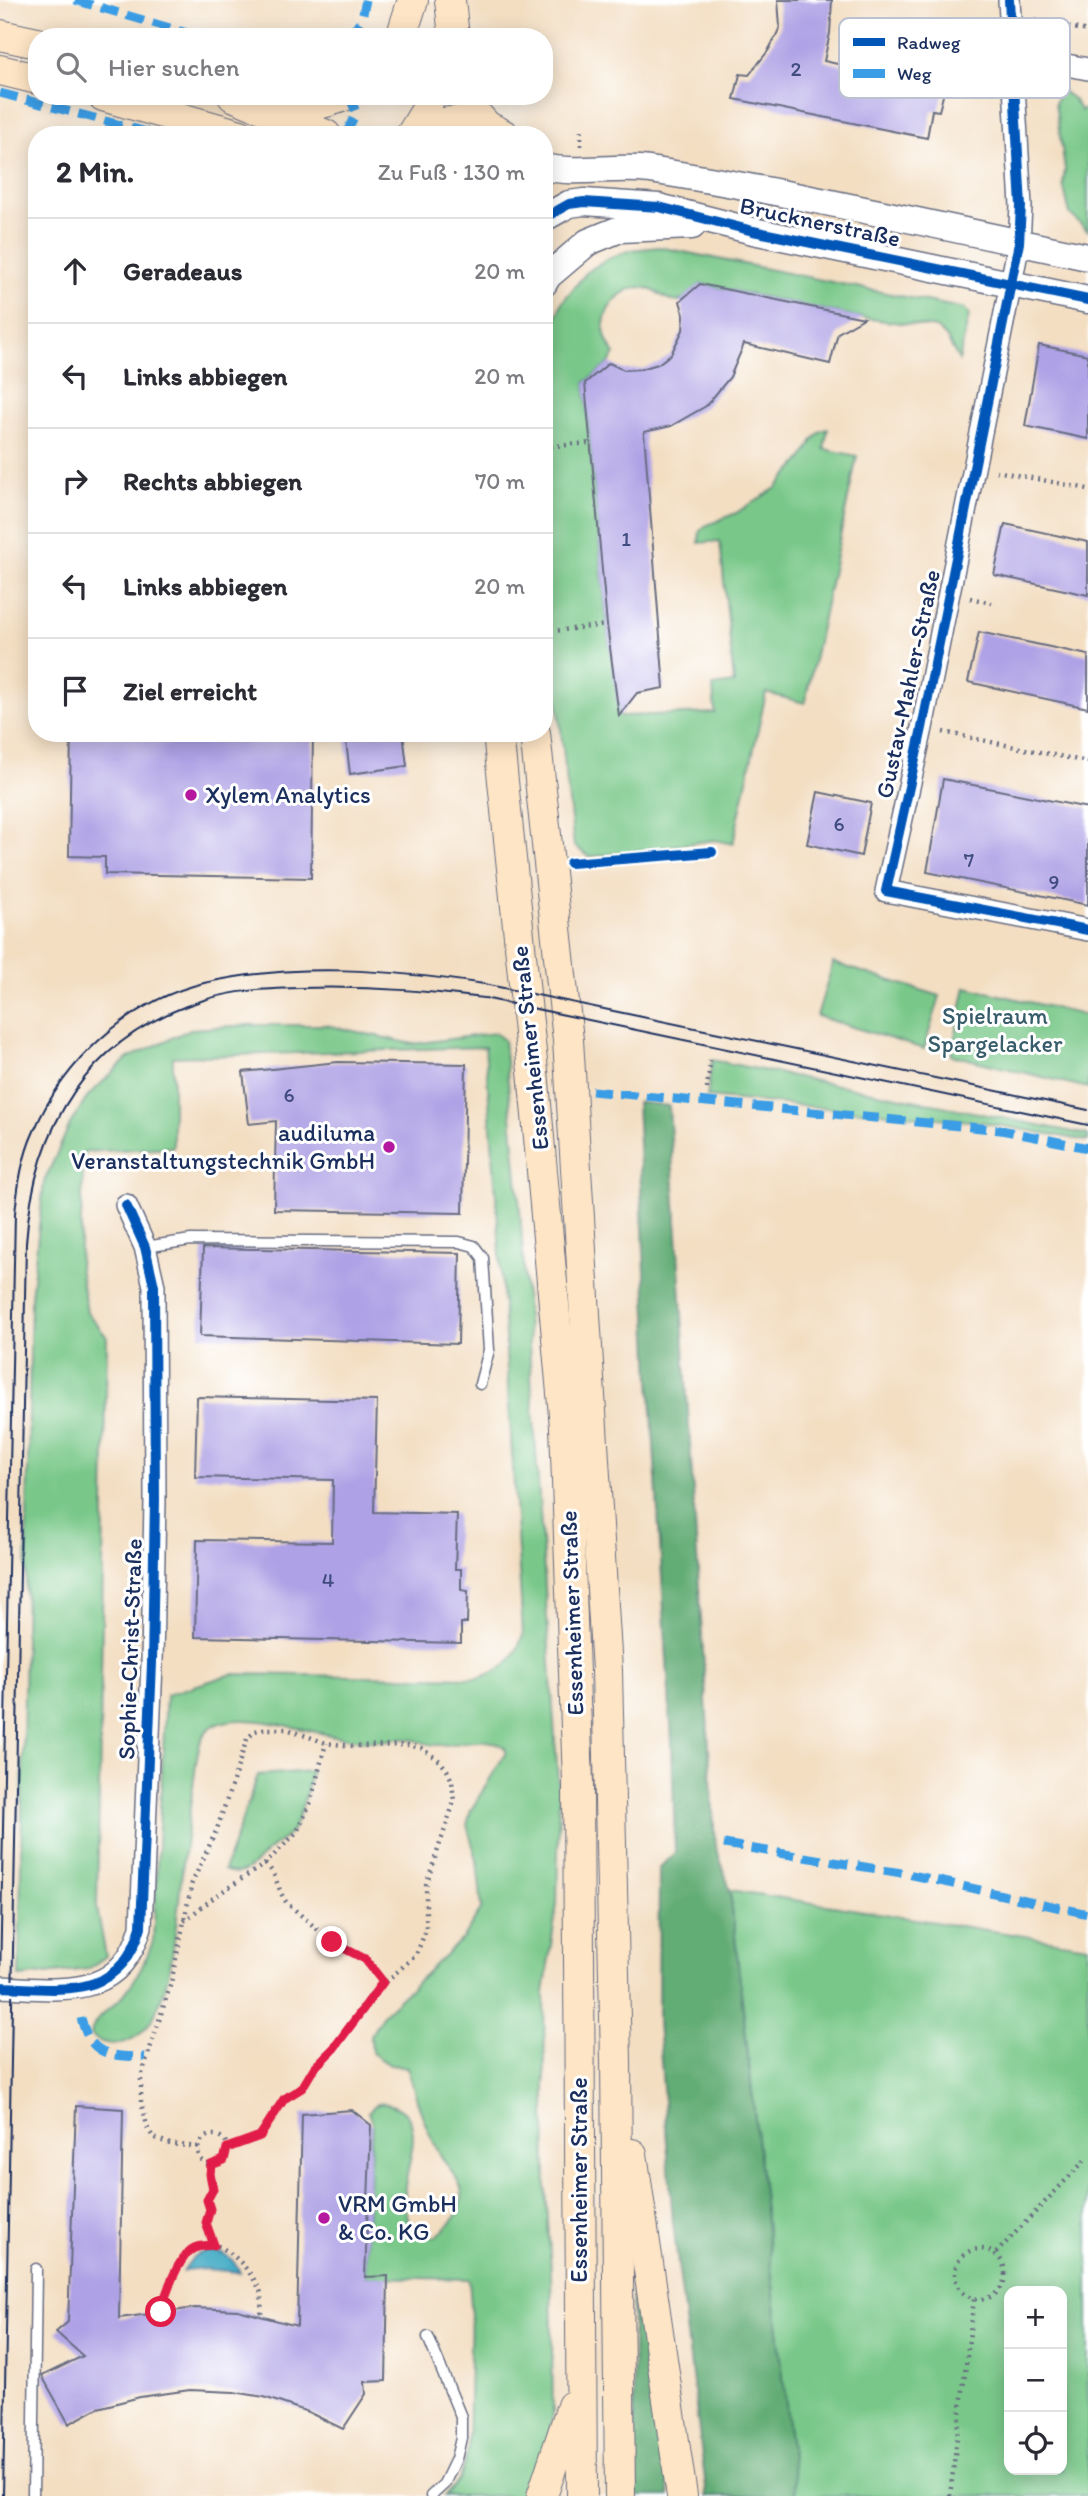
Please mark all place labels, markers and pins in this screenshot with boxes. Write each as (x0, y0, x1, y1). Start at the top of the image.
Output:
place label: Xylem Analytics (205, 780, 371, 809)
marker: Xylem Analytics (183, 787, 199, 803)
place label: audiluma Veranstaltungstechnik GmbH (71, 1118, 375, 1175)
marker: audiluma Veranstaltungstechnik GmbH (381, 1139, 397, 1155)
place label: VRM GmbH & Co. KG (338, 2189, 457, 2246)
marker: VRM GmbH & Co. KG (316, 2210, 332, 2226)

